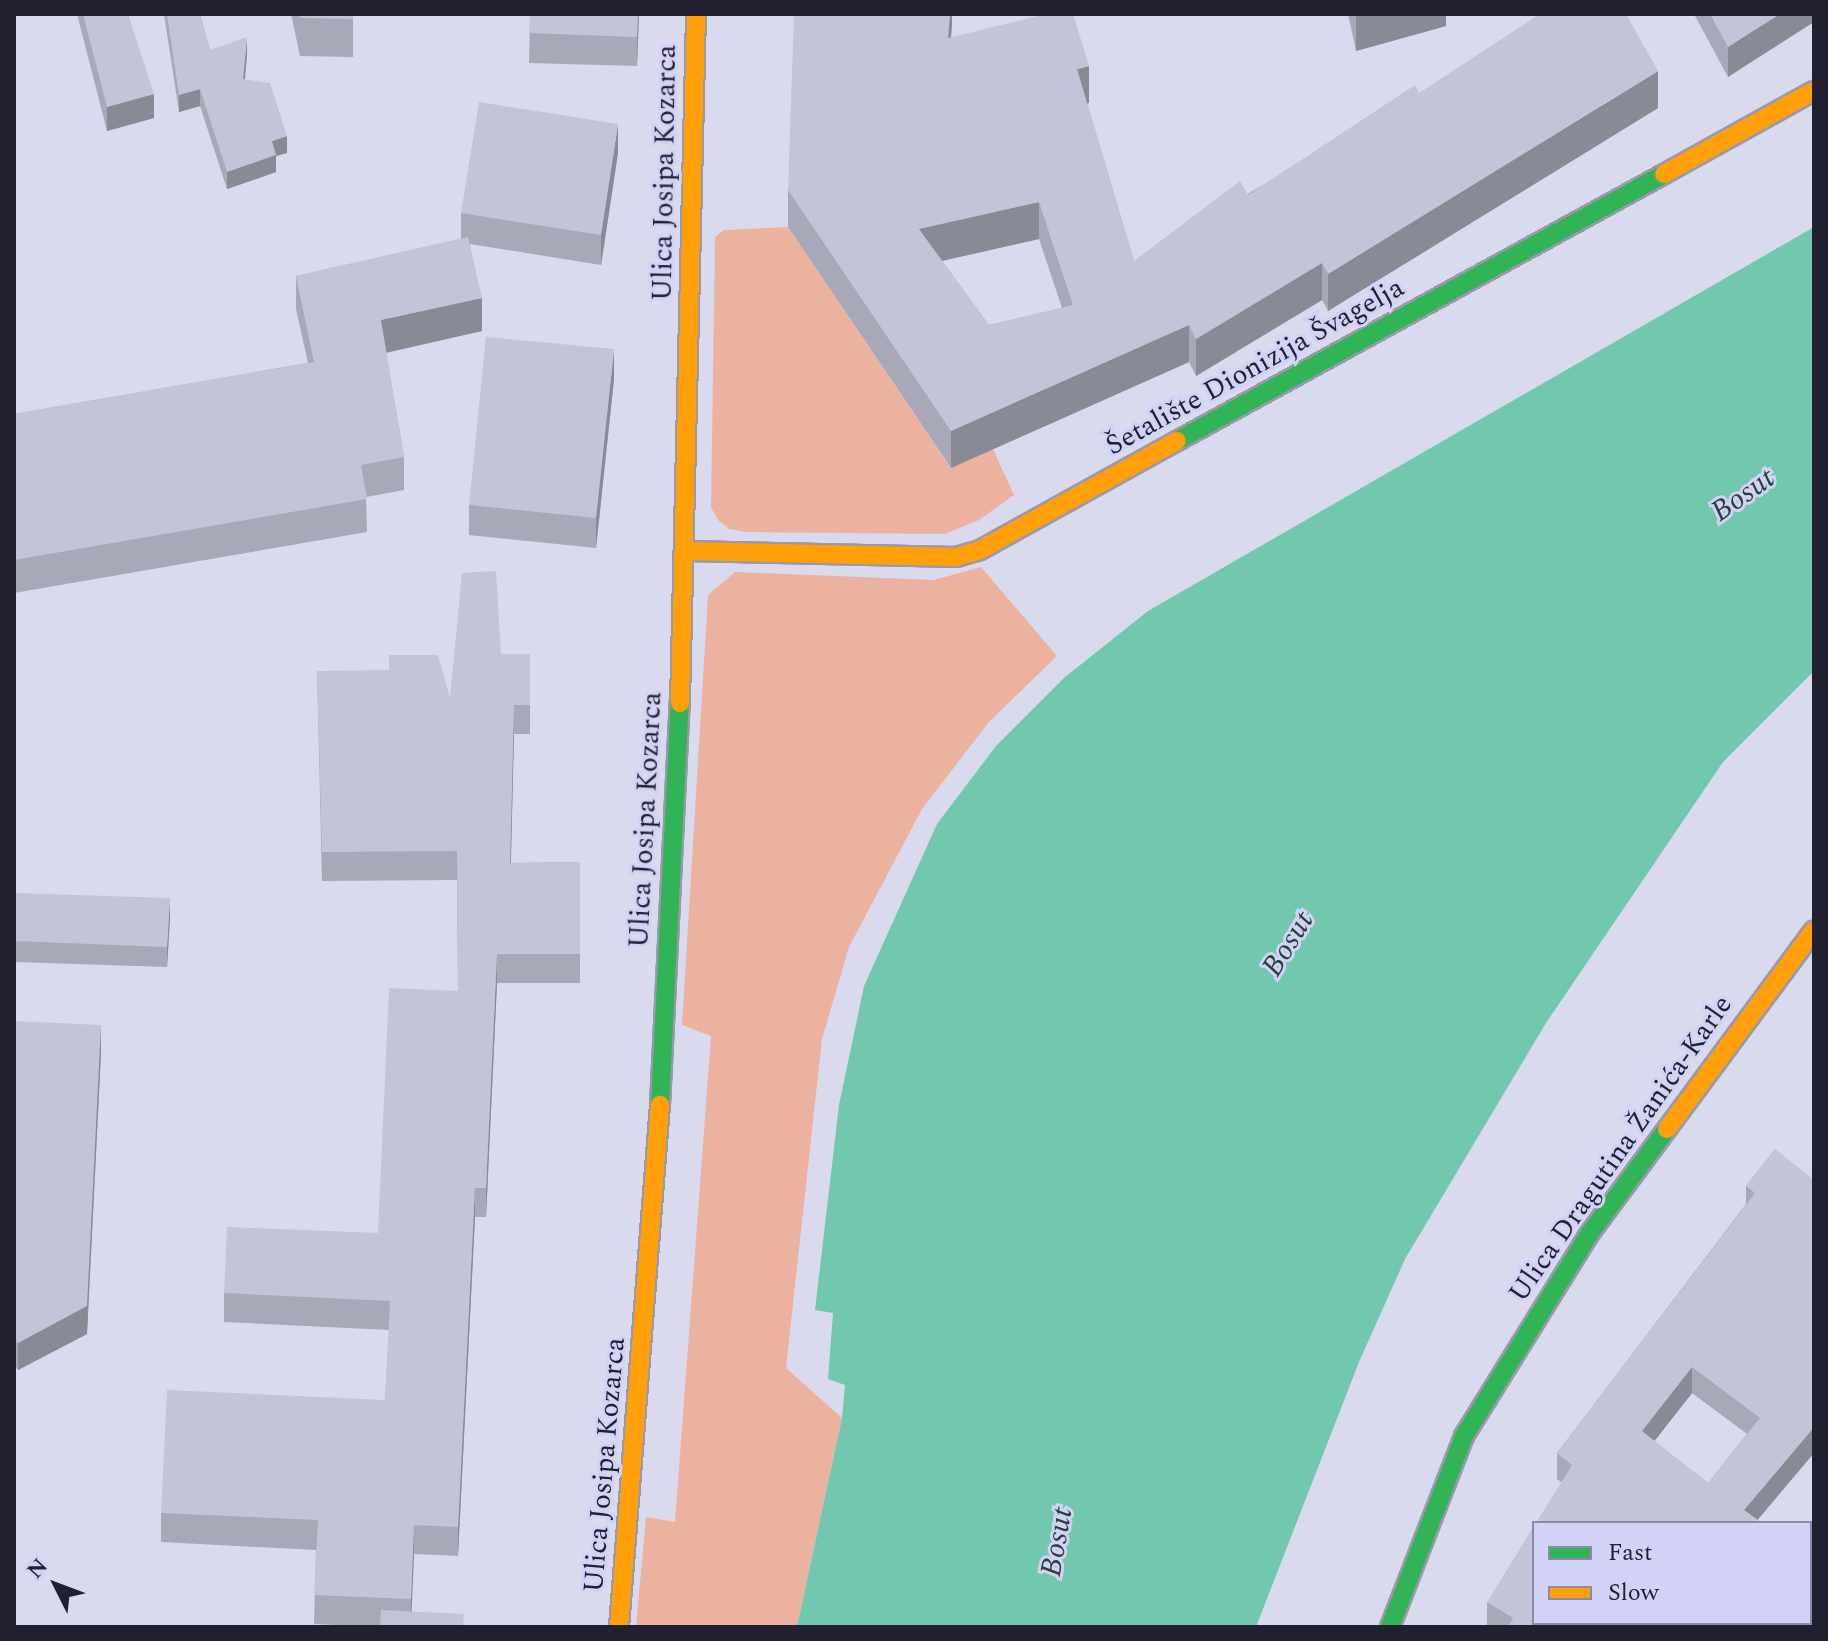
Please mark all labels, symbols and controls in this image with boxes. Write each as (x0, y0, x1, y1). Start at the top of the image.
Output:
street label: Ulica Josipa Kozarca (646, 45, 684, 301)
street label: Šetalište Dionizija Švagelja (1100, 271, 1410, 463)
water label: Bosut (1704, 460, 1782, 530)
street label: Ulica Josipa Kozarca (623, 691, 669, 949)
water label: Bosut (1254, 905, 1322, 983)
street label: Ulica Dragutina Žanića-Karle (1502, 989, 1740, 1309)
street label: Ulica Josipa Kozarca (577, 1336, 633, 1594)
water label: Bosut (1033, 1505, 1081, 1579)
legend (1532, 1521, 1812, 1625)
text: Fast (1608, 1535, 1653, 1571)
north arrow (16, 1545, 96, 1625)
text: N (20, 1551, 56, 1586)
text: Slow (1608, 1575, 1659, 1611)

